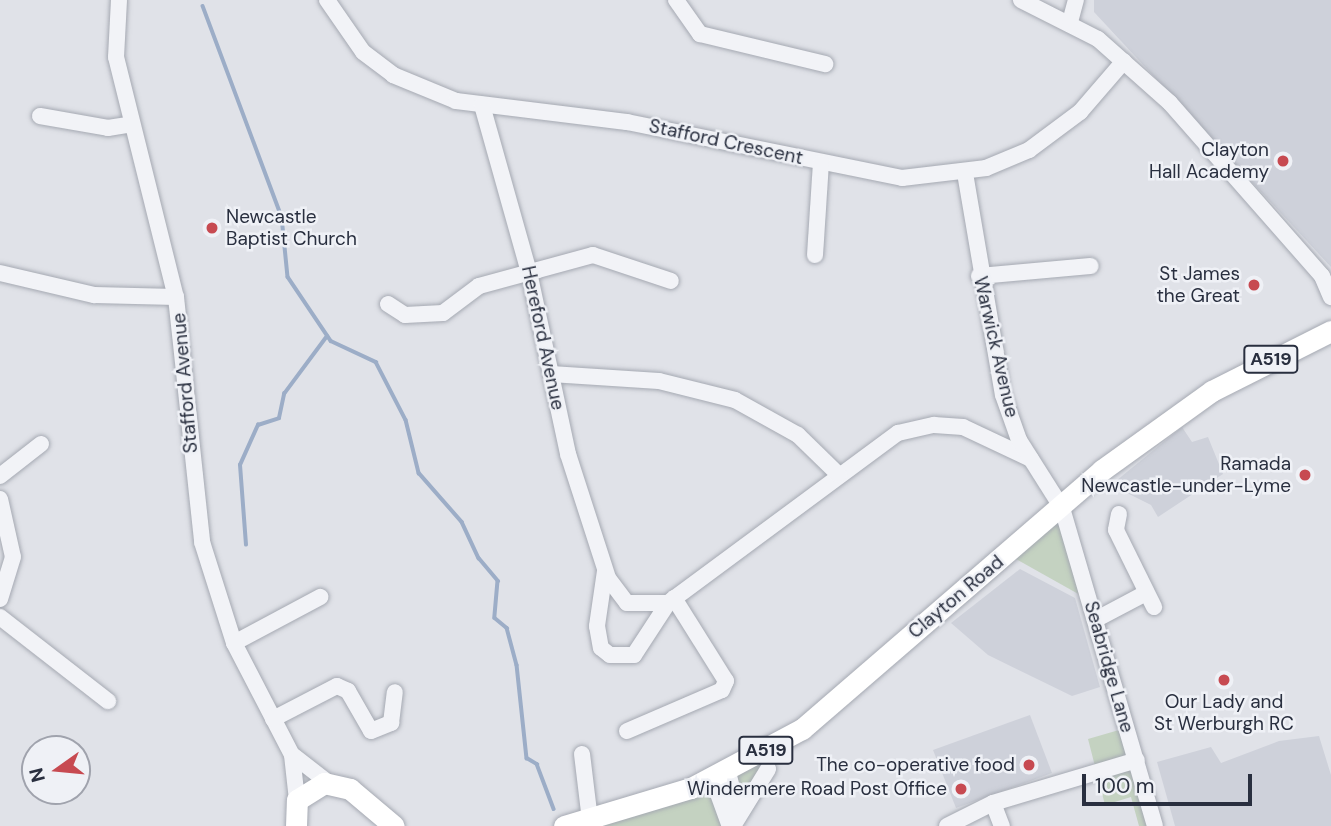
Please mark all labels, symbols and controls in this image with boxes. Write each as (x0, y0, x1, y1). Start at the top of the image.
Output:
street label: Stafford Crescent (647, 115, 805, 169)
place label: Clayton Hall Academy (1149, 139, 1269, 183)
marker: Clayton Hall Academy (1275, 153, 1291, 169)
place label: Newcastle Baptist Church (226, 206, 357, 250)
marker: Newcastle Baptist Church (204, 220, 220, 236)
place label: St James the Great (1156, 263, 1240, 307)
street label: Hereford Avenue (517, 264, 569, 412)
street label: Warwick Avenue (969, 274, 1023, 420)
marker: St James the Great (1246, 277, 1262, 293)
street label: Stafford Avenue (168, 312, 202, 454)
road number: A519 (1243, 344, 1299, 374)
place label: Ramada Newcastle-under-Lyme (1081, 453, 1291, 497)
marker: Ramada Newcastle-under-Lyme (1297, 467, 1313, 483)
street label: Clayton Road (904, 551, 1008, 643)
street label: Seabridge Lane (1079, 599, 1139, 735)
marker: Our Lady and St Werburgh RC (1216, 672, 1232, 688)
place label: Our Lady and St Werburgh RC (1154, 691, 1294, 735)
north arrow (21, 735, 91, 805)
road number: A519 (738, 736, 794, 764)
place label: The co-operative food (816, 754, 1015, 776)
marker: The co-operative food (1021, 757, 1037, 773)
scale bar (1086, 760, 1256, 804)
text: N (23, 765, 51, 785)
text: 100 m (1095, 772, 1155, 800)
place label: Windermere Road Post Office (687, 778, 947, 800)
marker: Windermere Road Post Office (953, 781, 969, 797)

